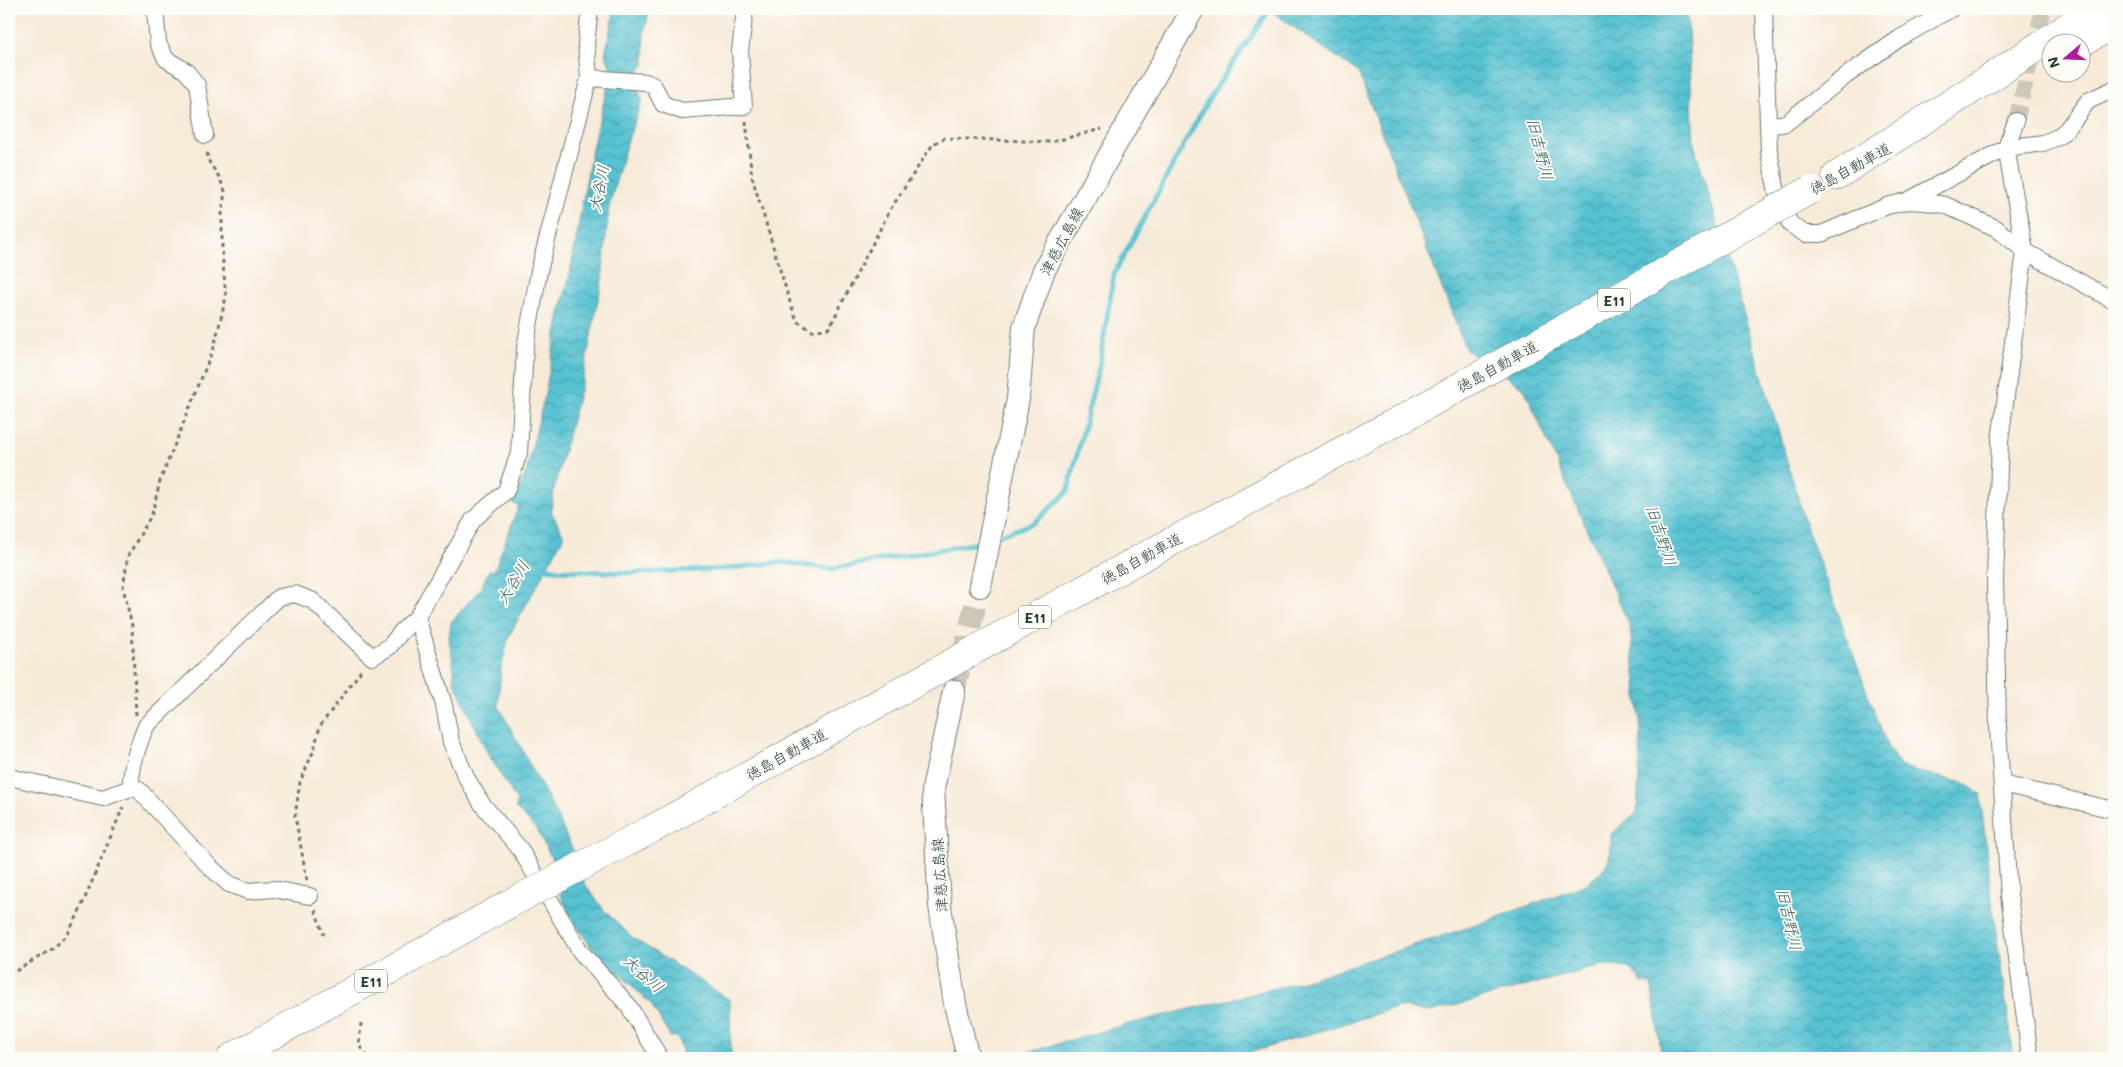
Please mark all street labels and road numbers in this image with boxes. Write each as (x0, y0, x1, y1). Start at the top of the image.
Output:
street label: 徳島自動車道 (1806, 137, 1894, 199)
street label: 津慈広島線 (1035, 203, 1087, 279)
road number: E11 (1598, 288, 1630, 312)
street label: 徳島自動車道 (1453, 335, 1541, 397)
street label: 徳島自動車道 (1097, 527, 1185, 589)
road number: E11 (1019, 606, 1051, 628)
street label: 徳島自動車道 (742, 723, 830, 785)
street label: 津慈広島線 (926, 837, 952, 913)
road number: E11 (355, 969, 387, 992)

